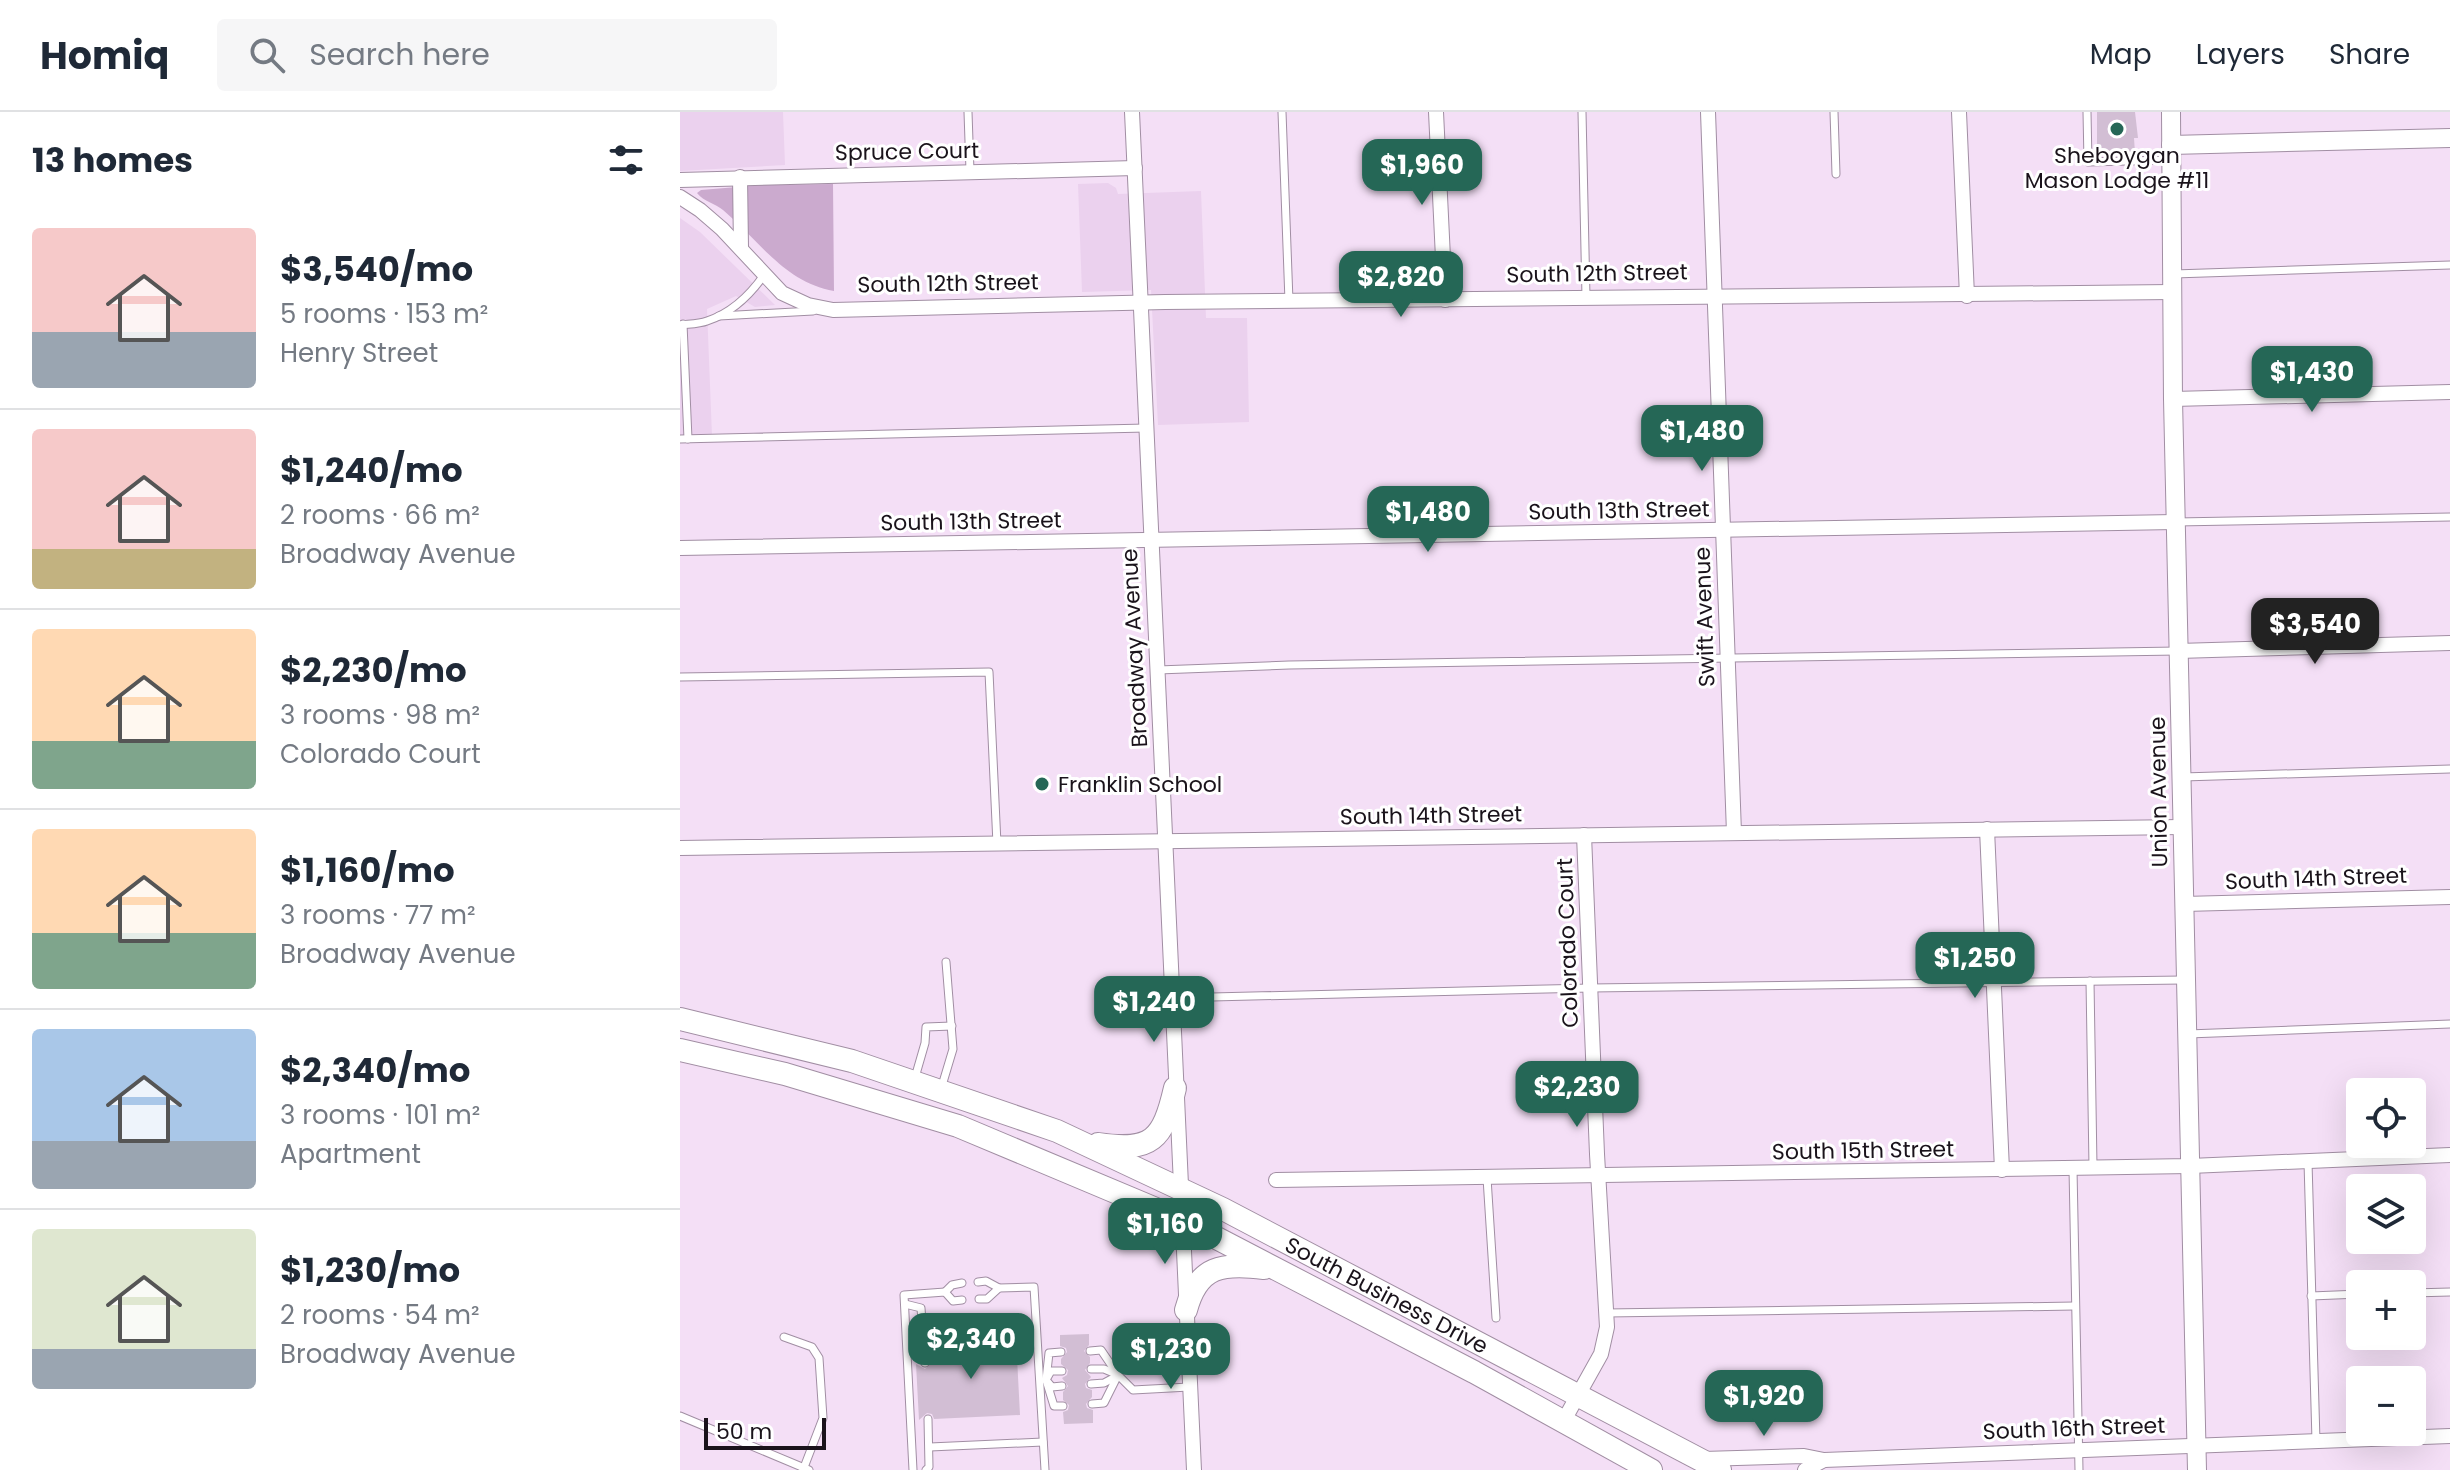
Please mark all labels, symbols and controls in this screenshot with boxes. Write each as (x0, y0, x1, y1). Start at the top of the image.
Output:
search box (217, 19, 777, 91)
text: Homiq (40, 29, 169, 82)
icon: search (245, 33, 289, 77)
text: Search here (309, 33, 490, 76)
text: Map (2090, 35, 2152, 74)
text: Layers (2196, 35, 2285, 74)
text: Share (2329, 35, 2410, 74)
marker: Sheboygan Mason Lodge #11 (2108, 120, 2126, 138)
street label: Spruce Court (835, 135, 979, 168)
text: 13 homes (32, 136, 193, 184)
icon: filters (604, 138, 648, 182)
pin: $1,960 (1357, 139, 1487, 207)
place label: Sheboygan Mason Lodge #11 (2025, 140, 2209, 196)
text: $1,960 (1380, 147, 1464, 183)
text: $3,540/mo (280, 245, 473, 293)
pin: $2,820 (1336, 251, 1466, 319)
street label: South 12th Street (1506, 256, 1688, 291)
text: $2,820 (1357, 259, 1445, 295)
icon: home (96, 260, 192, 356)
street label: South 12th Street (857, 266, 1039, 301)
text: 5 rooms · 153 m² (280, 296, 488, 332)
text: Henry Street (280, 335, 438, 371)
pin: $1,430 (2247, 346, 2377, 414)
text: $1,430 (2270, 354, 2354, 390)
pin: $1,480 (1637, 405, 1767, 473)
text: $1,480 (1659, 413, 1745, 449)
text: $1,240/mo (280, 446, 463, 494)
icon: home (96, 461, 192, 557)
pin: $1,480 (1363, 486, 1493, 554)
street label: South 13th Street (1528, 493, 1710, 528)
text: $1,480 (1385, 494, 1471, 530)
text: 2 rooms · 66 m² (280, 497, 480, 533)
street label: South 13th Street (880, 504, 1062, 539)
text: Broadway Avenue (280, 536, 516, 572)
street label: Swift Avenue (1687, 546, 1722, 688)
street label: Broadway Avenue (1114, 548, 1155, 748)
pin: $3,540 (2250, 598, 2380, 666)
text: $3,540 (2269, 606, 2361, 642)
text: $2,230/mo (280, 646, 467, 694)
icon: home (96, 661, 192, 757)
text: 3 rooms · 98 m² (280, 697, 480, 733)
street label: Union Avenue (2142, 716, 2175, 868)
text: Colorado Court (280, 736, 481, 772)
place label: Franklin School (1058, 769, 1222, 800)
marker: Franklin School (1033, 775, 1051, 793)
street label: South 14th Street (1340, 798, 1522, 833)
text: $1,160/mo (280, 846, 455, 894)
street label: Colorado Court (1549, 858, 1586, 1028)
street label: South 14th Street (2224, 860, 2408, 897)
icon: home (96, 861, 192, 957)
text: 3 rooms · 77 m² (280, 897, 476, 933)
pin: $1,250 (1910, 932, 2040, 1000)
text: Broadway Avenue (280, 936, 516, 972)
text: $1,250 (1933, 940, 2017, 976)
pin: $1,240 (1089, 976, 1219, 1044)
text: $1,240 (1112, 984, 1196, 1020)
text: $2,340/mo (280, 1046, 470, 1094)
icon: home (96, 1061, 192, 1157)
pin: $2,230 (1512, 1061, 1642, 1129)
text: $2,230 (1534, 1069, 1620, 1105)
map controls (2346, 1078, 2426, 1446)
button: locate (2346, 1078, 2426, 1158)
text: 3 rooms · 101 m² (280, 1097, 480, 1133)
street label: South 15th Street (1772, 1133, 1954, 1168)
text: Apartment (280, 1136, 421, 1172)
button: layers (2346, 1174, 2426, 1254)
pin: $1,160 (1100, 1198, 1230, 1266)
text: $1,160 (1126, 1206, 1204, 1242)
street label: South Business Drive (1280, 1229, 1493, 1362)
text: $1,230/mo (280, 1246, 460, 1294)
icon: home (96, 1261, 192, 1357)
button: + (2346, 1270, 2426, 1350)
text: 2 rooms · 54 m² (280, 1297, 480, 1333)
pin: $2,340 (906, 1313, 1036, 1381)
text: $2,340 (926, 1321, 1016, 1357)
pin: $1,230 (1106, 1323, 1236, 1391)
text: $1,230 (1130, 1331, 1212, 1367)
text: Broadway Avenue (280, 1336, 516, 1372)
button: − (2346, 1366, 2426, 1446)
pin: $1,920 (1699, 1370, 1829, 1438)
text: $1,920 (1723, 1378, 1805, 1414)
street label: South 16th Street (1982, 1410, 2166, 1447)
scale bar (704, 1414, 826, 1450)
text: 50 m (716, 1416, 772, 1447)

